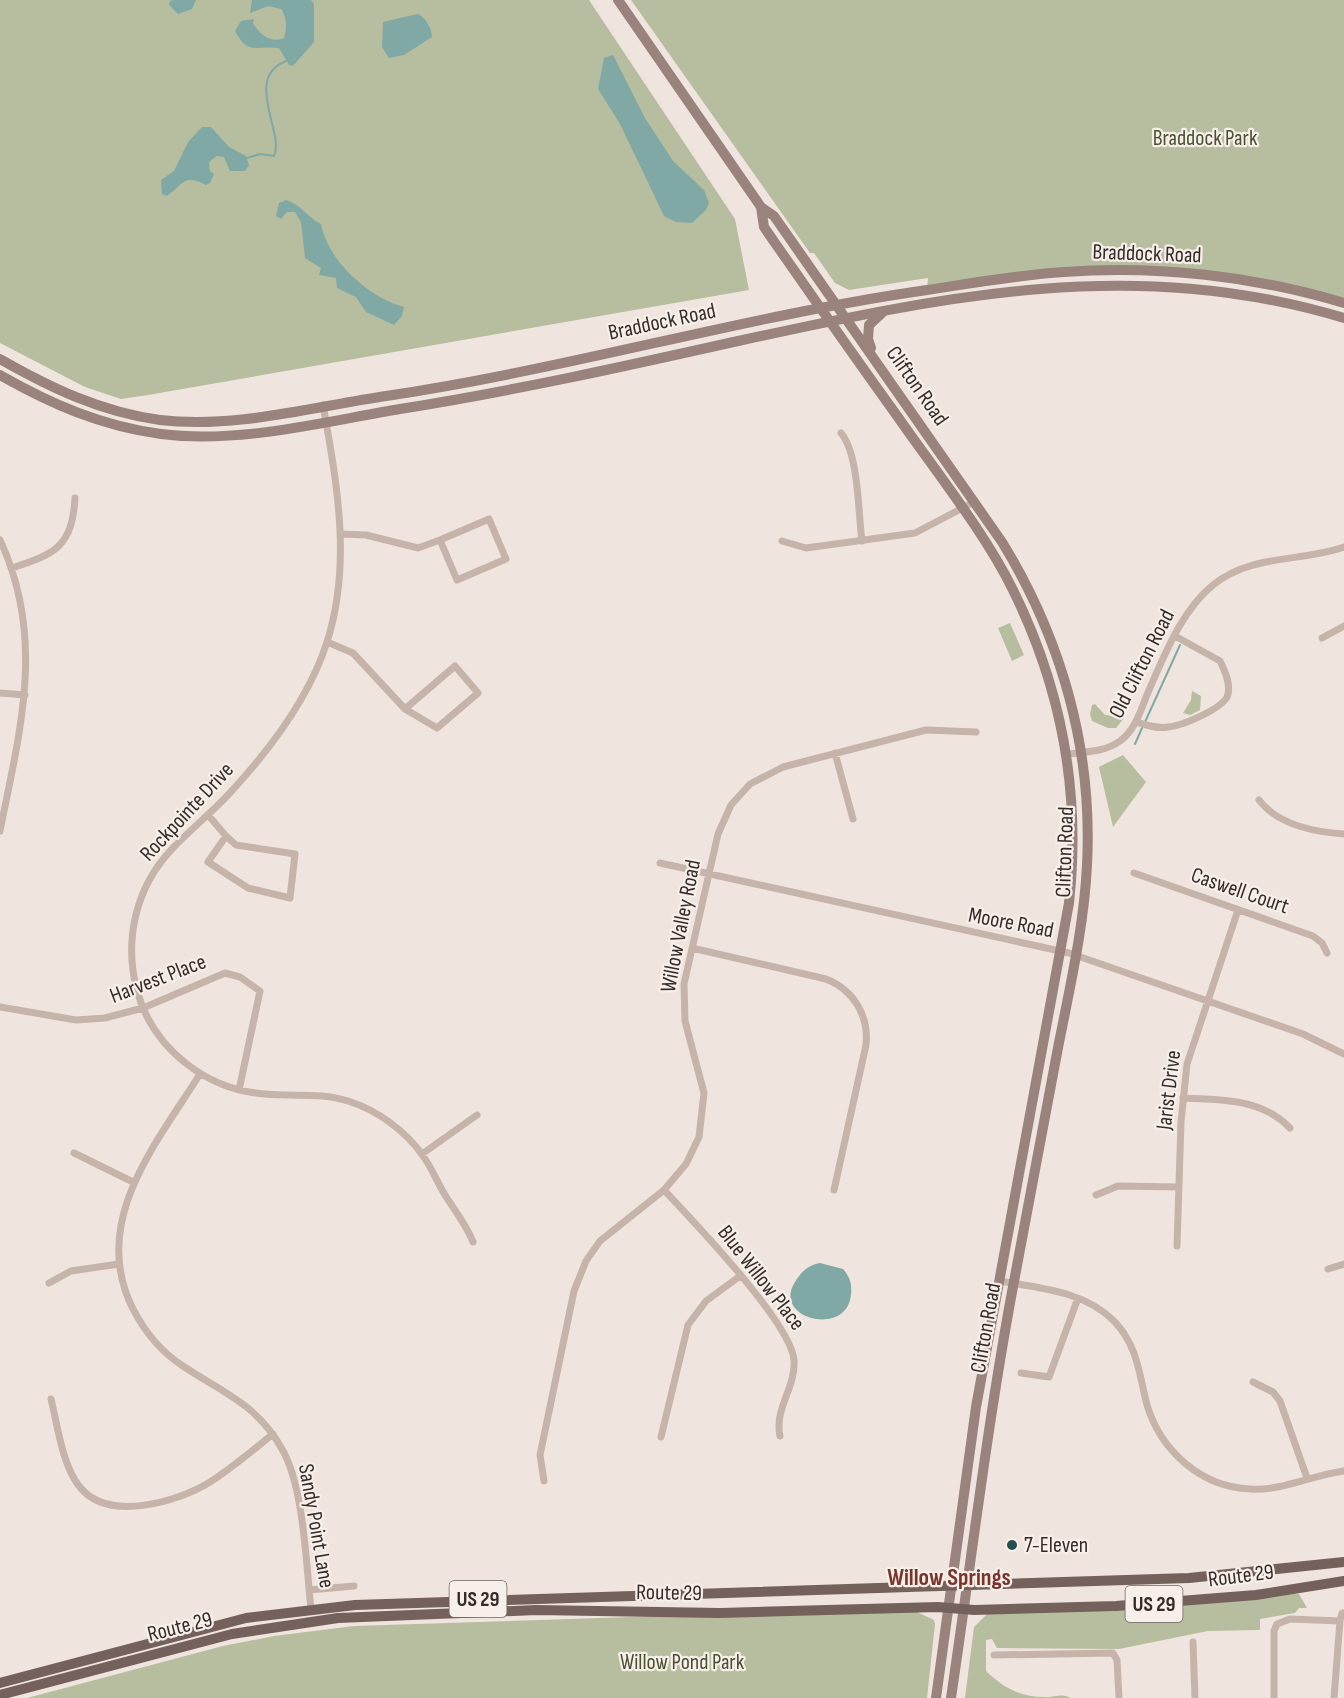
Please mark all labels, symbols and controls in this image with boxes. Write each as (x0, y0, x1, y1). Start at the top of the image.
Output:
park label: Braddock Park (1153, 125, 1258, 152)
street label: Braddock Road (1092, 239, 1202, 269)
street label: Braddock Road (606, 297, 718, 347)
street label: Clifton Road (880, 341, 954, 431)
street label: Old Clifton Road (1103, 605, 1181, 723)
street label: Rockpointe Drive (134, 757, 240, 867)
street label: Clifton Road (1050, 806, 1080, 898)
street label: Willow Valley Road (655, 857, 707, 995)
street label: Caswell Court (1188, 862, 1293, 920)
street label: Moore Road (966, 902, 1056, 944)
street label: Harvest Place (106, 948, 210, 1010)
street label: Jarist Drive (1151, 1049, 1187, 1132)
street label: Blue Willow Place (711, 1220, 811, 1336)
street label: Clifton Road (965, 1281, 1007, 1375)
street label: Sandy Point Lane (292, 1462, 340, 1590)
place label: 7-Eleven (1024, 1532, 1088, 1559)
marker: 7-Eleven (1005, 1538, 1019, 1552)
street label: Route 29 (1207, 1559, 1275, 1593)
district label: Willow Springs (887, 1563, 1011, 1592)
street label: Route 29 (636, 1579, 702, 1607)
road number: US 29 (450, 1581, 506, 1617)
road number: US 29 (1126, 1586, 1182, 1622)
street label: Route 29 (145, 1606, 215, 1648)
park label: Willow Pond Park (620, 1649, 745, 1676)

